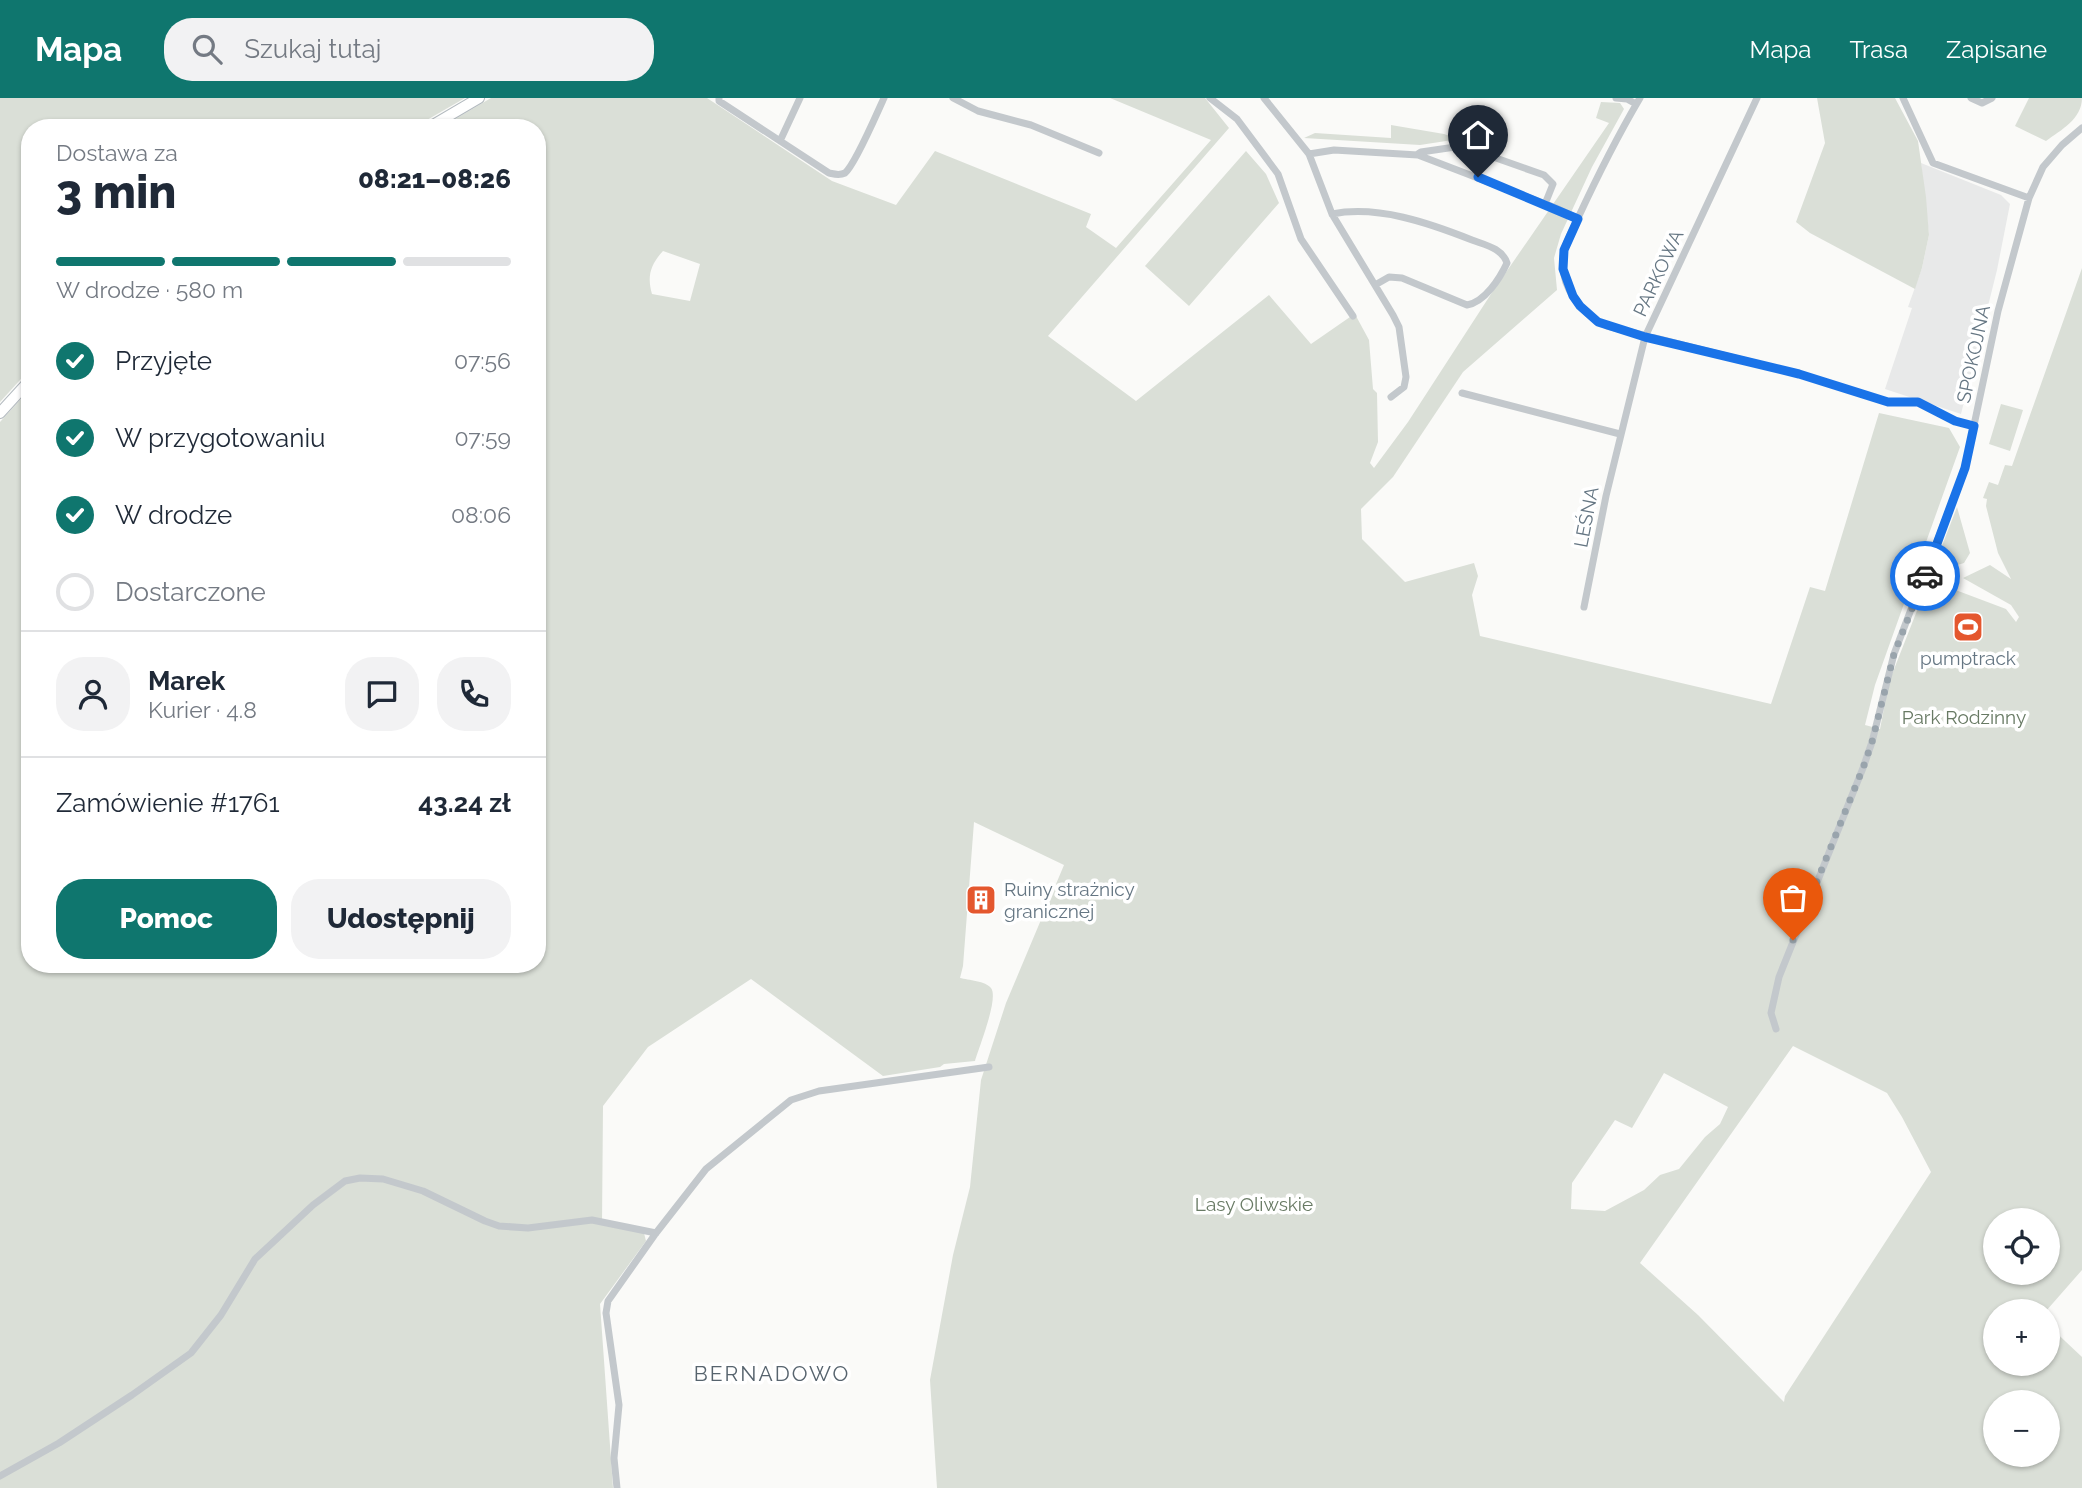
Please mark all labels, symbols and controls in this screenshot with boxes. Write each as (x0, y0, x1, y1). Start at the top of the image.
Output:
search box (164, 18, 654, 81)
text: Mapa (35, 30, 122, 69)
icon: search (188, 30, 226, 68)
text: Szukaj tutaj (244, 34, 381, 64)
text: Mapa (1750, 35, 1811, 64)
text: Trasa (1849, 35, 1908, 64)
text: Zapisane (1946, 35, 2047, 64)
pin (1448, 105, 1508, 177)
icon: home (1459, 116, 1497, 154)
text: Dostawa za (56, 139, 178, 166)
text: 08:21–08:26 (358, 164, 511, 194)
text: 3 min (56, 165, 176, 219)
street label: PARKOWA (1628, 226, 1688, 320)
text: W drodze · 580 m (56, 276, 243, 303)
street label: SPOKOJNA (1952, 303, 1994, 405)
icon: check (56, 342, 94, 380)
text: Przyjęte (115, 346, 212, 376)
text: 07:56 (454, 347, 511, 374)
icon: check (56, 419, 94, 457)
text: W przygotowaniu (115, 423, 326, 453)
text: 07:59 (454, 424, 511, 451)
street label: LEŚNA (1569, 485, 1603, 549)
icon: check (56, 496, 94, 534)
text: W drodze (115, 500, 232, 530)
text: 08:06 (451, 501, 511, 528)
courier (1890, 541, 1960, 611)
icon: car (1906, 557, 1944, 595)
text: Dostarczone (115, 577, 266, 607)
sports icon: pumptrack (1951, 610, 1985, 644)
place label: pumptrack (1920, 647, 2016, 669)
button: person (56, 657, 130, 731)
button: chat (345, 657, 419, 731)
button: phone (437, 657, 511, 731)
text: Marek (148, 666, 225, 696)
text: Kurier · 4.8 (148, 696, 257, 723)
park label: Park Rodzinny (1902, 706, 2026, 728)
text: Zamówienie #1761 (56, 788, 280, 818)
text: 43.24 zł (418, 788, 511, 818)
pin (1763, 868, 1823, 940)
place label: Ruiny strażnicy granicznej (1004, 878, 1135, 922)
button: Pomoc (56, 879, 277, 959)
button: Udostępnij (291, 879, 511, 959)
icon: bag (1774, 879, 1812, 917)
building icon: Ruiny strażnicy granicznej (964, 883, 998, 917)
park label: Lasy Oliwskie (1195, 1193, 1313, 1215)
map controls (1983, 1208, 2060, 1467)
button: locate (1983, 1208, 2060, 1285)
button: + (1983, 1299, 2060, 1376)
district label: BERNADOWO (694, 1361, 850, 1386)
button: − (1983, 1390, 2060, 1467)

